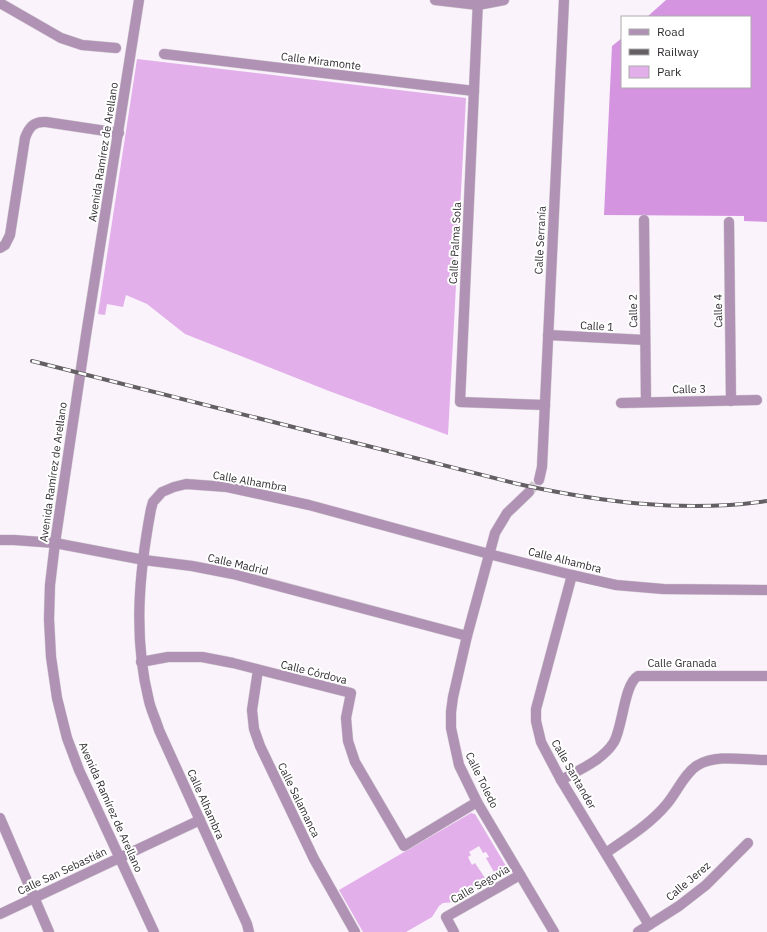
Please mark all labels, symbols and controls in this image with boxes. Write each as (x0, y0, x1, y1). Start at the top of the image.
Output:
legend (621, 16, 751, 88)
text: Road (657, 24, 685, 39)
text: Railway (657, 44, 699, 59)
street label: Calle Miramonte (280, 49, 362, 73)
text: Park (657, 64, 682, 79)
street label: Avenida Ramírez de Arellano (85, 81, 121, 223)
street label: Calle Palma Sola (446, 201, 464, 284)
street label: Calle Serranía (531, 205, 549, 275)
street label: Calle 2 (626, 294, 640, 328)
street label: Calle 4 (711, 294, 725, 328)
street label: Calle 1 (580, 318, 615, 334)
street label: Calle 3 (672, 382, 706, 396)
street label: Avenida Ramírez de Arellano (36, 401, 70, 543)
street label: Calle Alhambra (212, 468, 288, 494)
street label: Calle Alhambra (527, 544, 603, 576)
street label: Calle Madrid (206, 550, 270, 578)
street label: Calle Granada (647, 656, 717, 670)
street label: Calle Córdova (279, 657, 349, 687)
street label: Calle Santander (548, 737, 600, 811)
street label: Avenida Ramírez de Arellano (76, 740, 146, 874)
street label: Calle Toledo (462, 750, 502, 810)
street label: Calle Salamanca (275, 760, 323, 840)
street label: Calle Alhambra (184, 767, 228, 841)
street label: Calle San Sebastián (15, 844, 109, 898)
street label: Calle Jerez (663, 858, 713, 904)
street label: Calle Segovia (448, 861, 512, 906)

